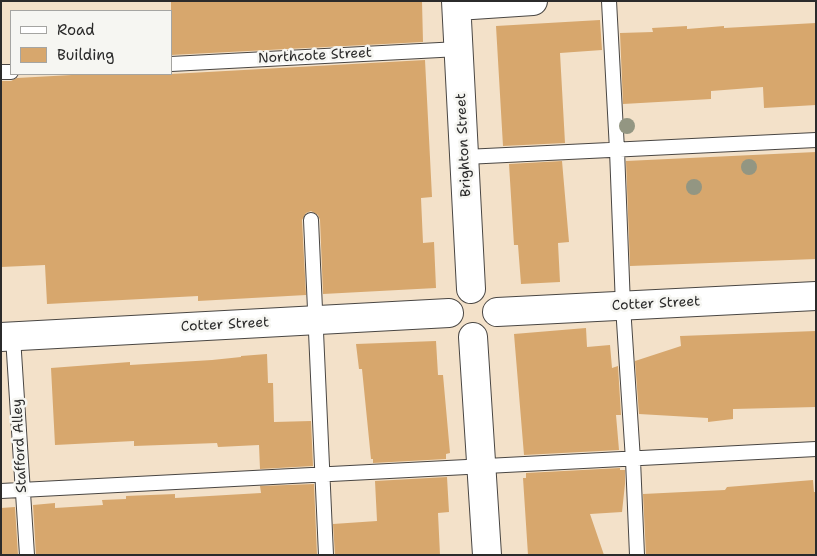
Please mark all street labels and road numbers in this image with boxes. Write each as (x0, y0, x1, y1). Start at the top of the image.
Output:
street label: Northcote Street (258, 45, 372, 67)
street label: Brighton Street (453, 93, 475, 197)
street label: Cotter Street (611, 293, 701, 315)
street label: Cotter Street (180, 314, 270, 336)
street label: Stafford Alley (9, 398, 31, 494)

